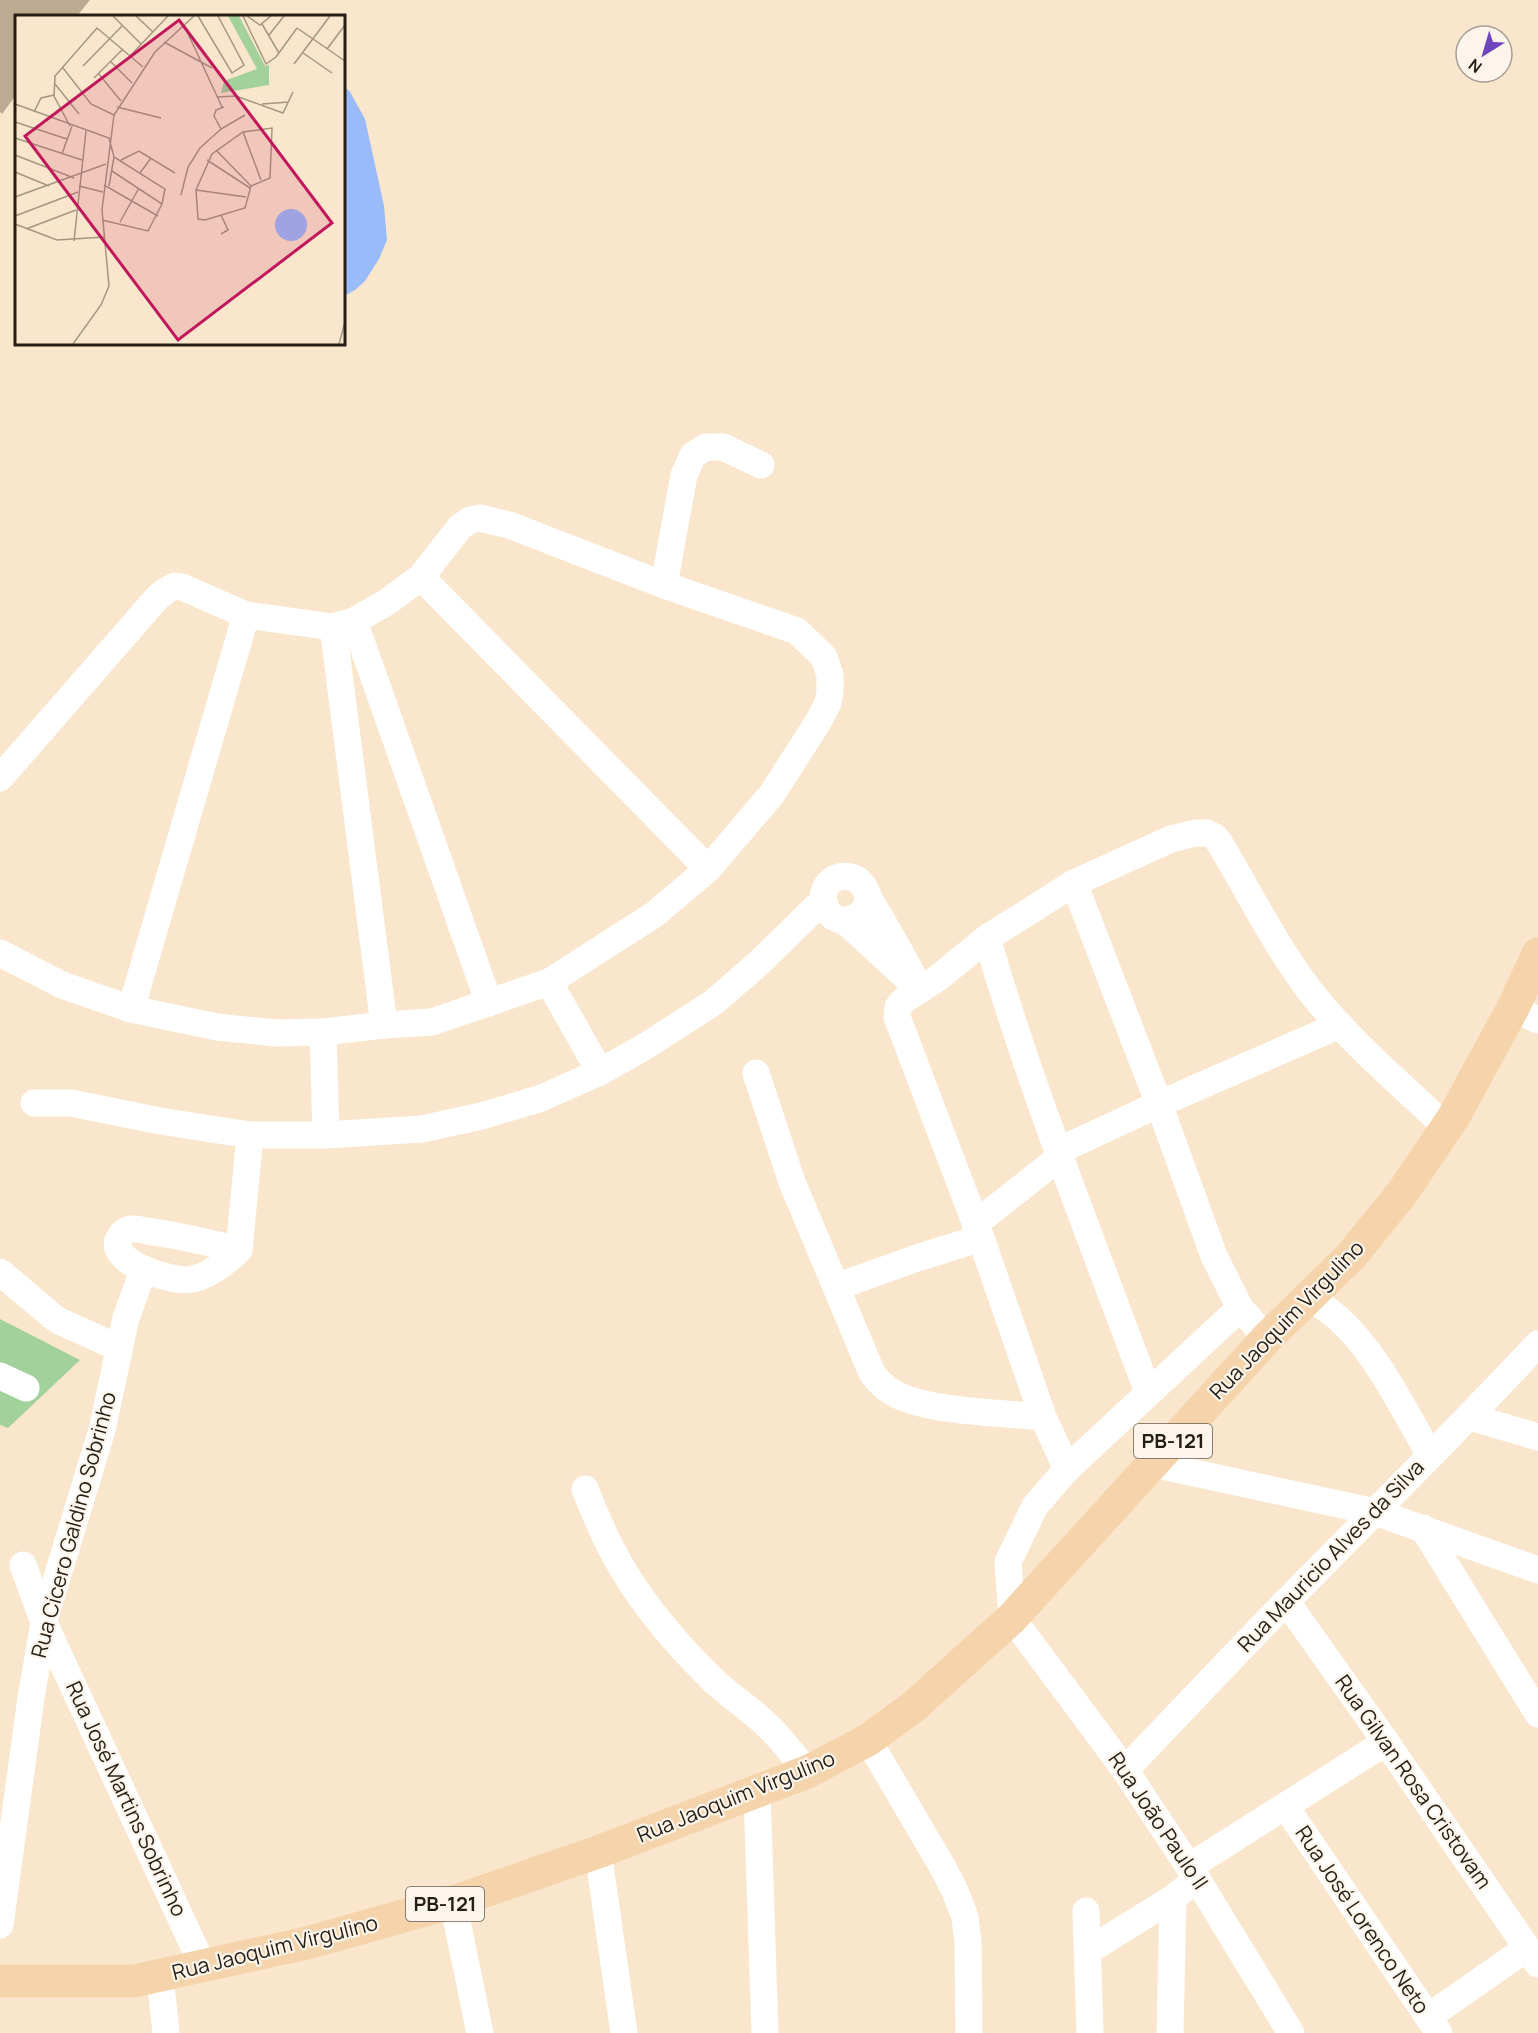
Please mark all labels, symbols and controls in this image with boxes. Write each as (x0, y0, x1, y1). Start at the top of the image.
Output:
inset map (15, 15, 345, 345)
north arrow (1454, 24, 1514, 84)
text: N (1464, 54, 1486, 78)
street label: Rua Jaoquim Virgulino (1203, 1234, 1370, 1405)
street label: Rua Cícero Galdino Sobrinho (24, 1389, 122, 1661)
road number: PB-121 (1134, 1424, 1212, 1458)
street label: Rua Mauricio Alves da Silva (1231, 1453, 1430, 1658)
street label: Rua Gilvan Rosa Cristovam (1329, 1669, 1498, 1894)
street label: Rua José Martins Sobrinho (60, 1676, 194, 1921)
street label: Rua Jaoquim Virgulino (633, 1744, 839, 1849)
street label: Rua João Paulo II (1103, 1746, 1215, 1894)
street label: Rua José Lorenco Neto (1289, 1820, 1436, 2019)
road number: PB-121 (406, 1887, 484, 1921)
street label: Rua Jaoquim Virgulino (169, 1908, 381, 1986)

